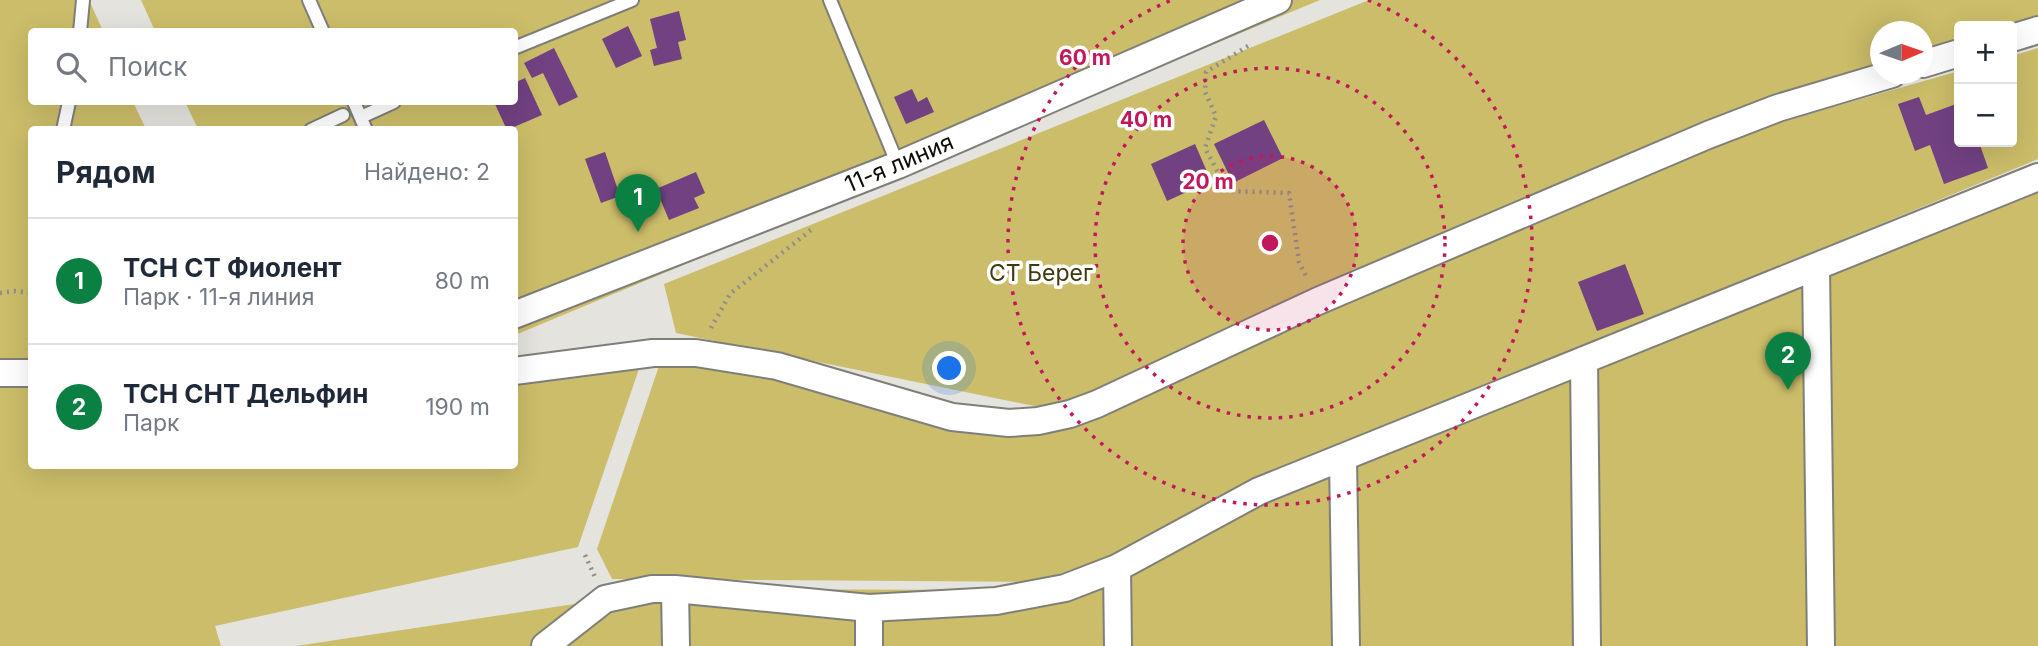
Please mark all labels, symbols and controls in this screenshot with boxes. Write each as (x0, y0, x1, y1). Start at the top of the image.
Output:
north arrow (1870, 21, 1933, 84)
map controls (1954, 21, 2017, 147)
button: + (1954, 21, 2017, 84)
search box (28, 28, 518, 105)
text: 60 m (1059, 45, 1111, 70)
icon: search (52, 48, 90, 86)
text: Поиск (108, 51, 187, 82)
button: − (1954, 84, 2017, 147)
text: 40 m (1120, 107, 1172, 132)
street label: 11-я линия (840, 128, 958, 198)
text: Рядом (56, 154, 156, 190)
text: Найдено: 2 (364, 158, 490, 186)
text: 20 m (1182, 169, 1234, 194)
pin: 1 (615, 174, 661, 232)
centre of rings (1258, 231, 1282, 255)
text: ТСН СТ Фиолент (123, 252, 342, 283)
park label: СТ Берег (989, 259, 1093, 287)
text: 1 (74, 267, 84, 295)
text: 80 m (435, 267, 490, 295)
text: Парк · 11-я линия (123, 283, 314, 311)
pin: 2 (1765, 332, 1811, 390)
your location (932, 351, 966, 385)
text: ТСН СНТ Дельфин (123, 378, 368, 409)
text: 2 (72, 393, 86, 421)
text: 190 m (425, 393, 490, 421)
text: Парк (123, 409, 180, 437)

